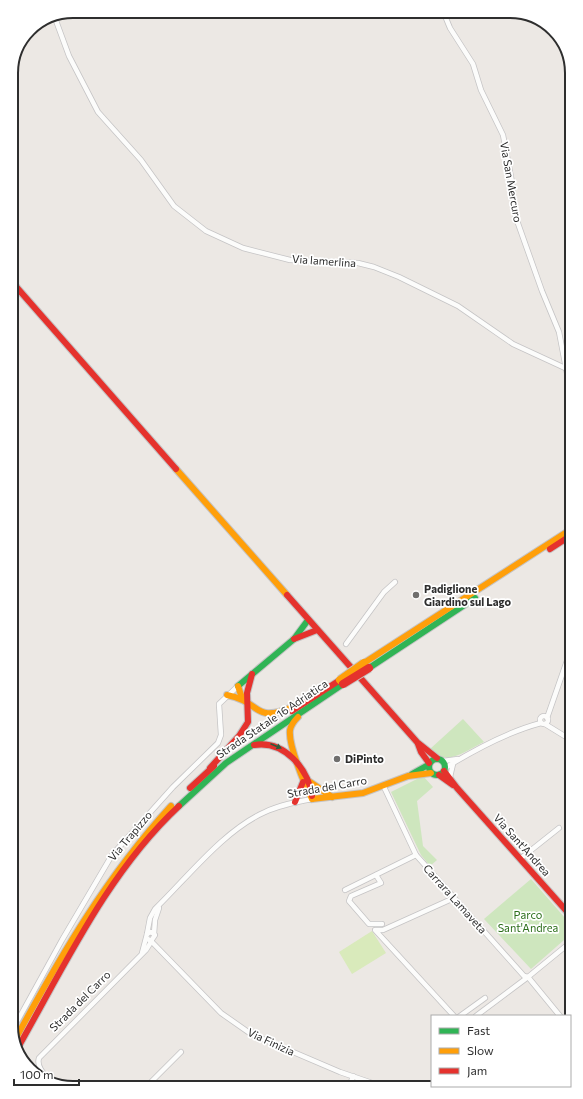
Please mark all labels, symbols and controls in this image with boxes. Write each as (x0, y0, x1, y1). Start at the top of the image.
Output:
street label: Via San Mercuro (498, 141, 525, 224)
street label: Via lamerlina (292, 252, 357, 269)
place label: Padiglione Giardino sul Lago (424, 582, 511, 608)
marker: Padiglione Giardino sul Lago (411, 590, 421, 600)
street label: Strada Statale 16 Adriatica (214, 676, 330, 761)
one-way arrow (270, 744, 282, 750)
place label: DiPinto (345, 752, 384, 765)
marker: DiPinto (332, 754, 342, 764)
street label: Strada del Carro (286, 773, 368, 800)
street label: Via Trapizzo (105, 808, 155, 863)
street label: Via Sant'Andrea (491, 811, 554, 878)
street label: Carrara Lamaveta (421, 861, 490, 936)
park label: Parco Sant'Andrea (498, 908, 558, 934)
street label: Strada del Carro (47, 967, 113, 1034)
legend (431, 1015, 571, 1087)
text: Fast (467, 1023, 490, 1037)
street label: Via Finizia (246, 1025, 297, 1058)
text: Slow (467, 1043, 494, 1057)
scale bar (14, 1061, 79, 1087)
text: Jam (467, 1063, 487, 1078)
text: 100 m (20, 1067, 54, 1081)

